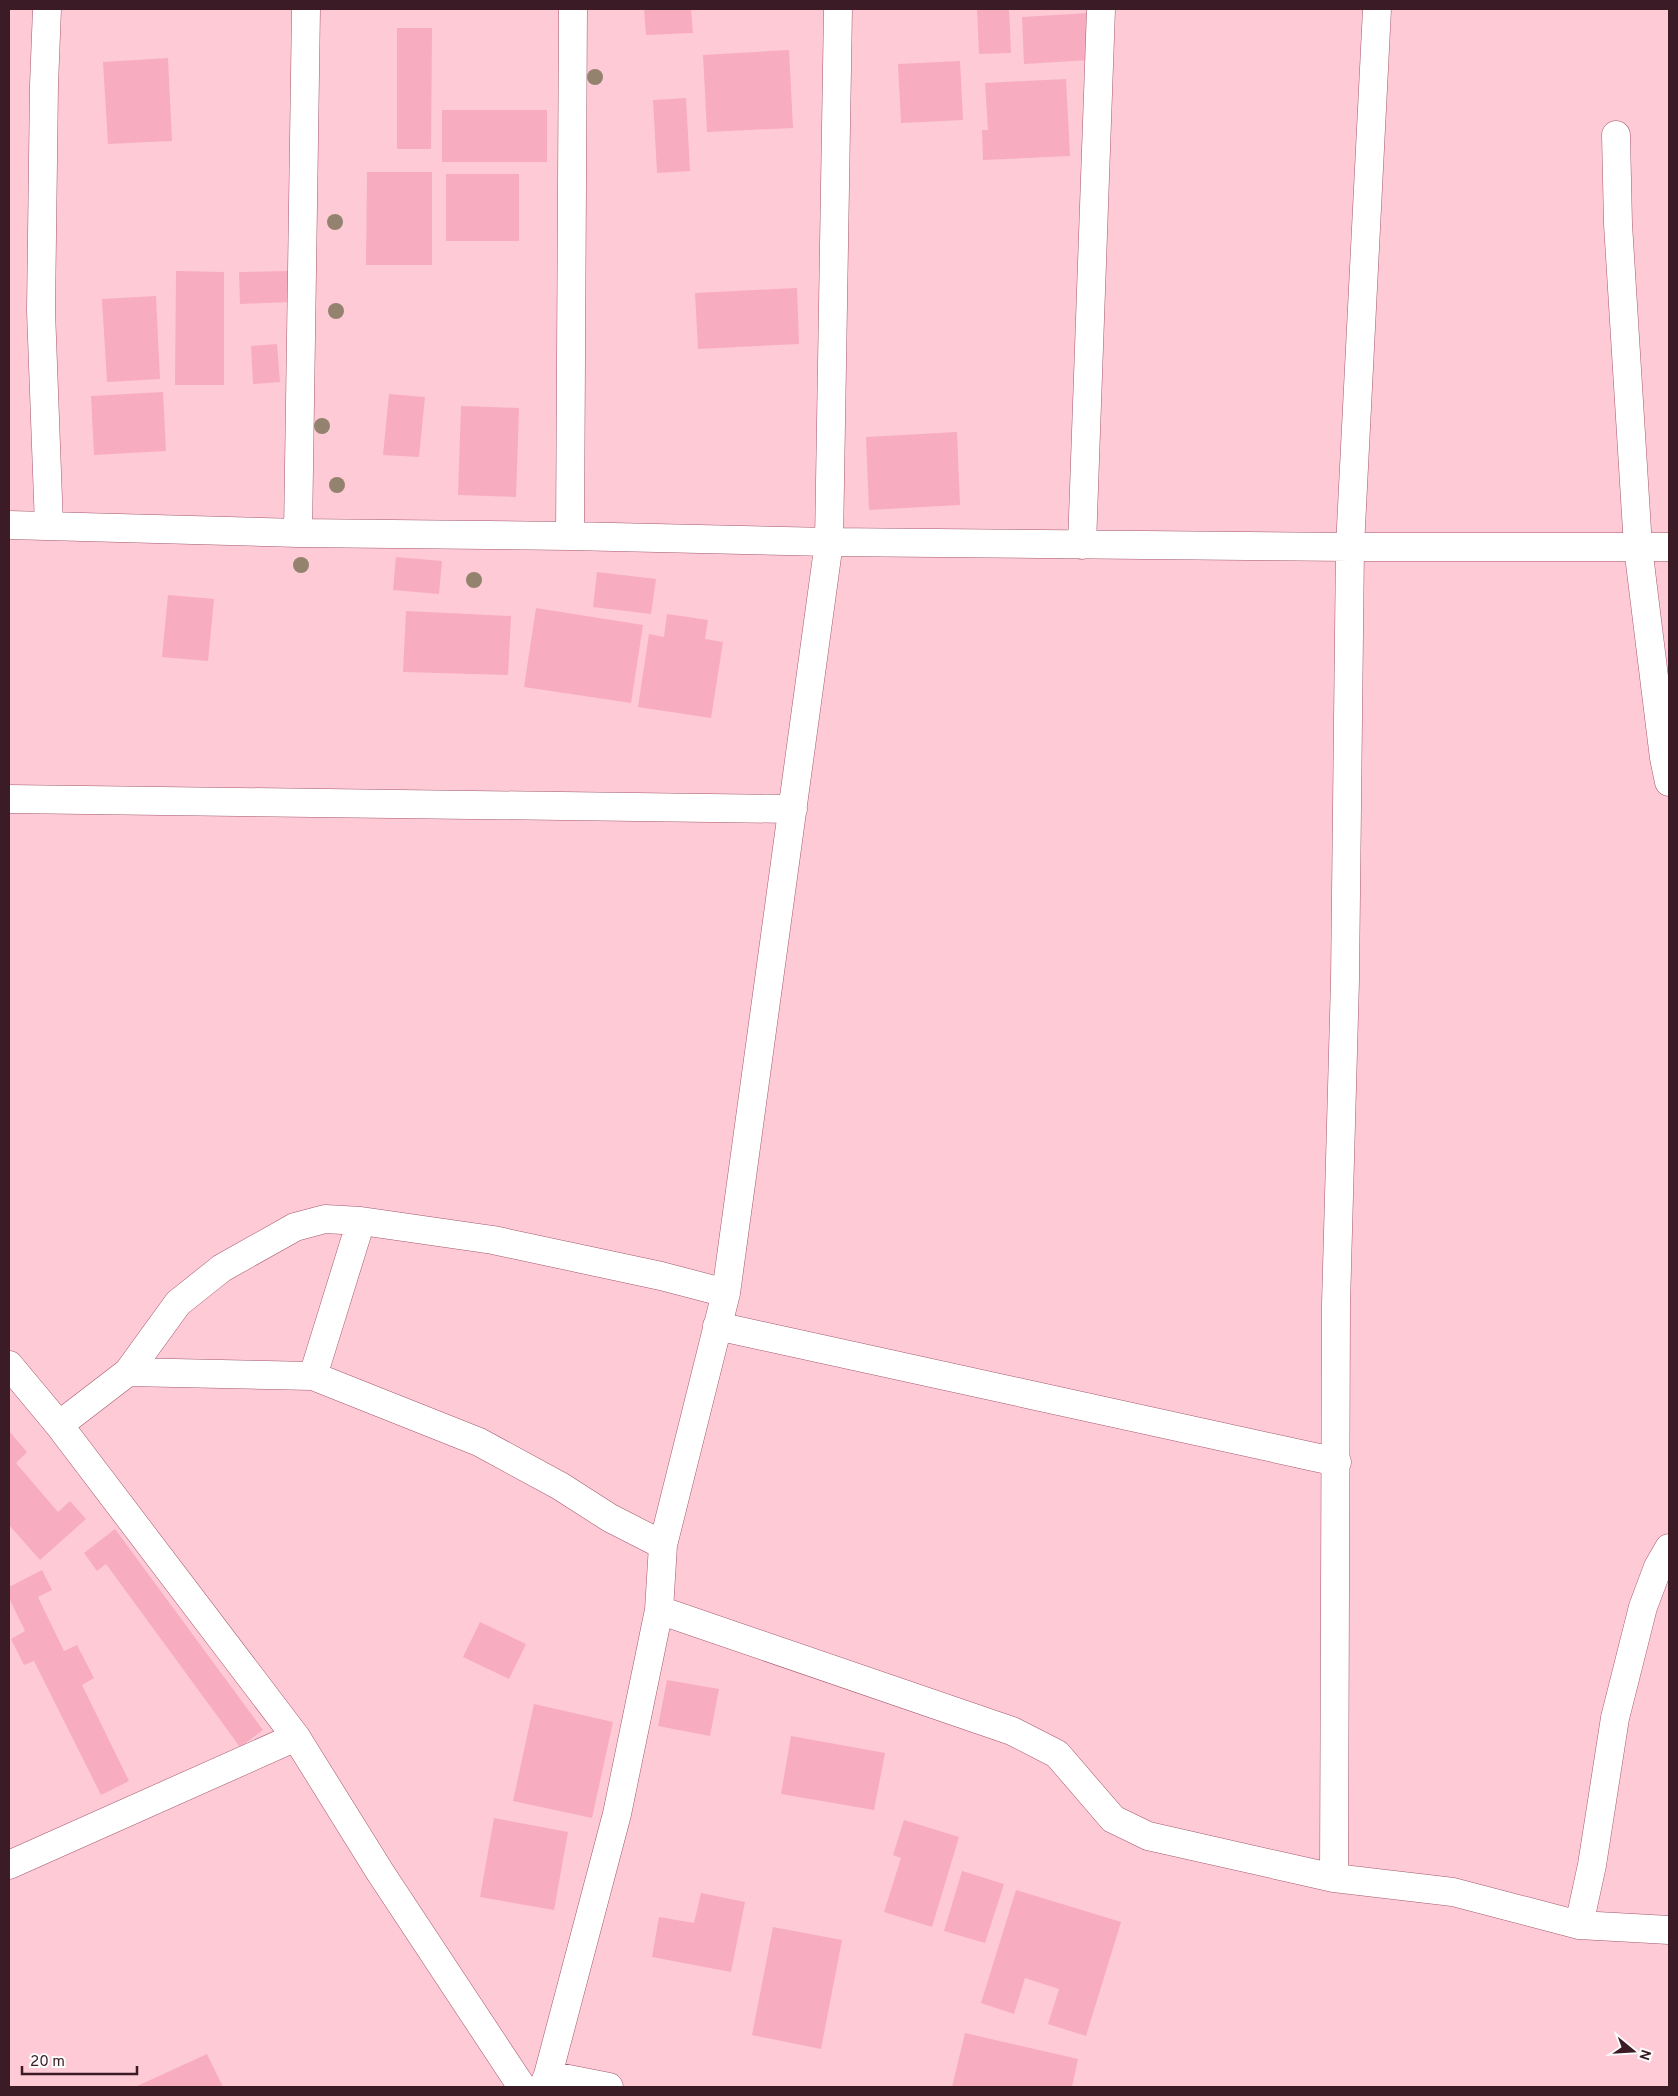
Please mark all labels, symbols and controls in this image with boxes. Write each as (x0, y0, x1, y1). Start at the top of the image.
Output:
north arrow (1608, 2026, 1658, 2076)
scale bar (22, 2044, 138, 2076)
text: N (1634, 2047, 1654, 2062)
text: 20 m (30, 2053, 65, 2072)

